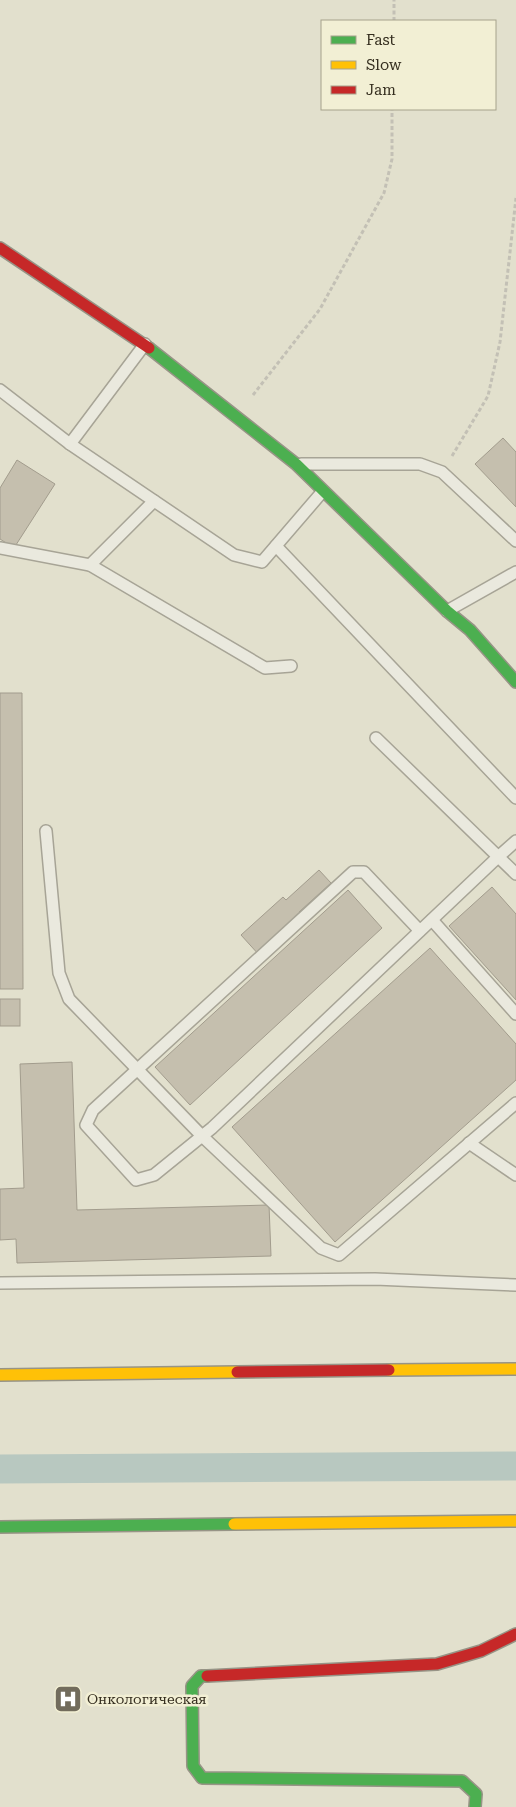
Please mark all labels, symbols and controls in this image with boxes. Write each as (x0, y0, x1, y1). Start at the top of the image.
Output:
legend (321, 20, 496, 110)
text: Fast (366, 31, 396, 49)
text: Slow (366, 56, 402, 74)
text: Jam (366, 81, 396, 99)
hospital icon: Онкологическая (53, 1684, 83, 1714)
place label: Онкологическая (87, 1691, 207, 1707)

